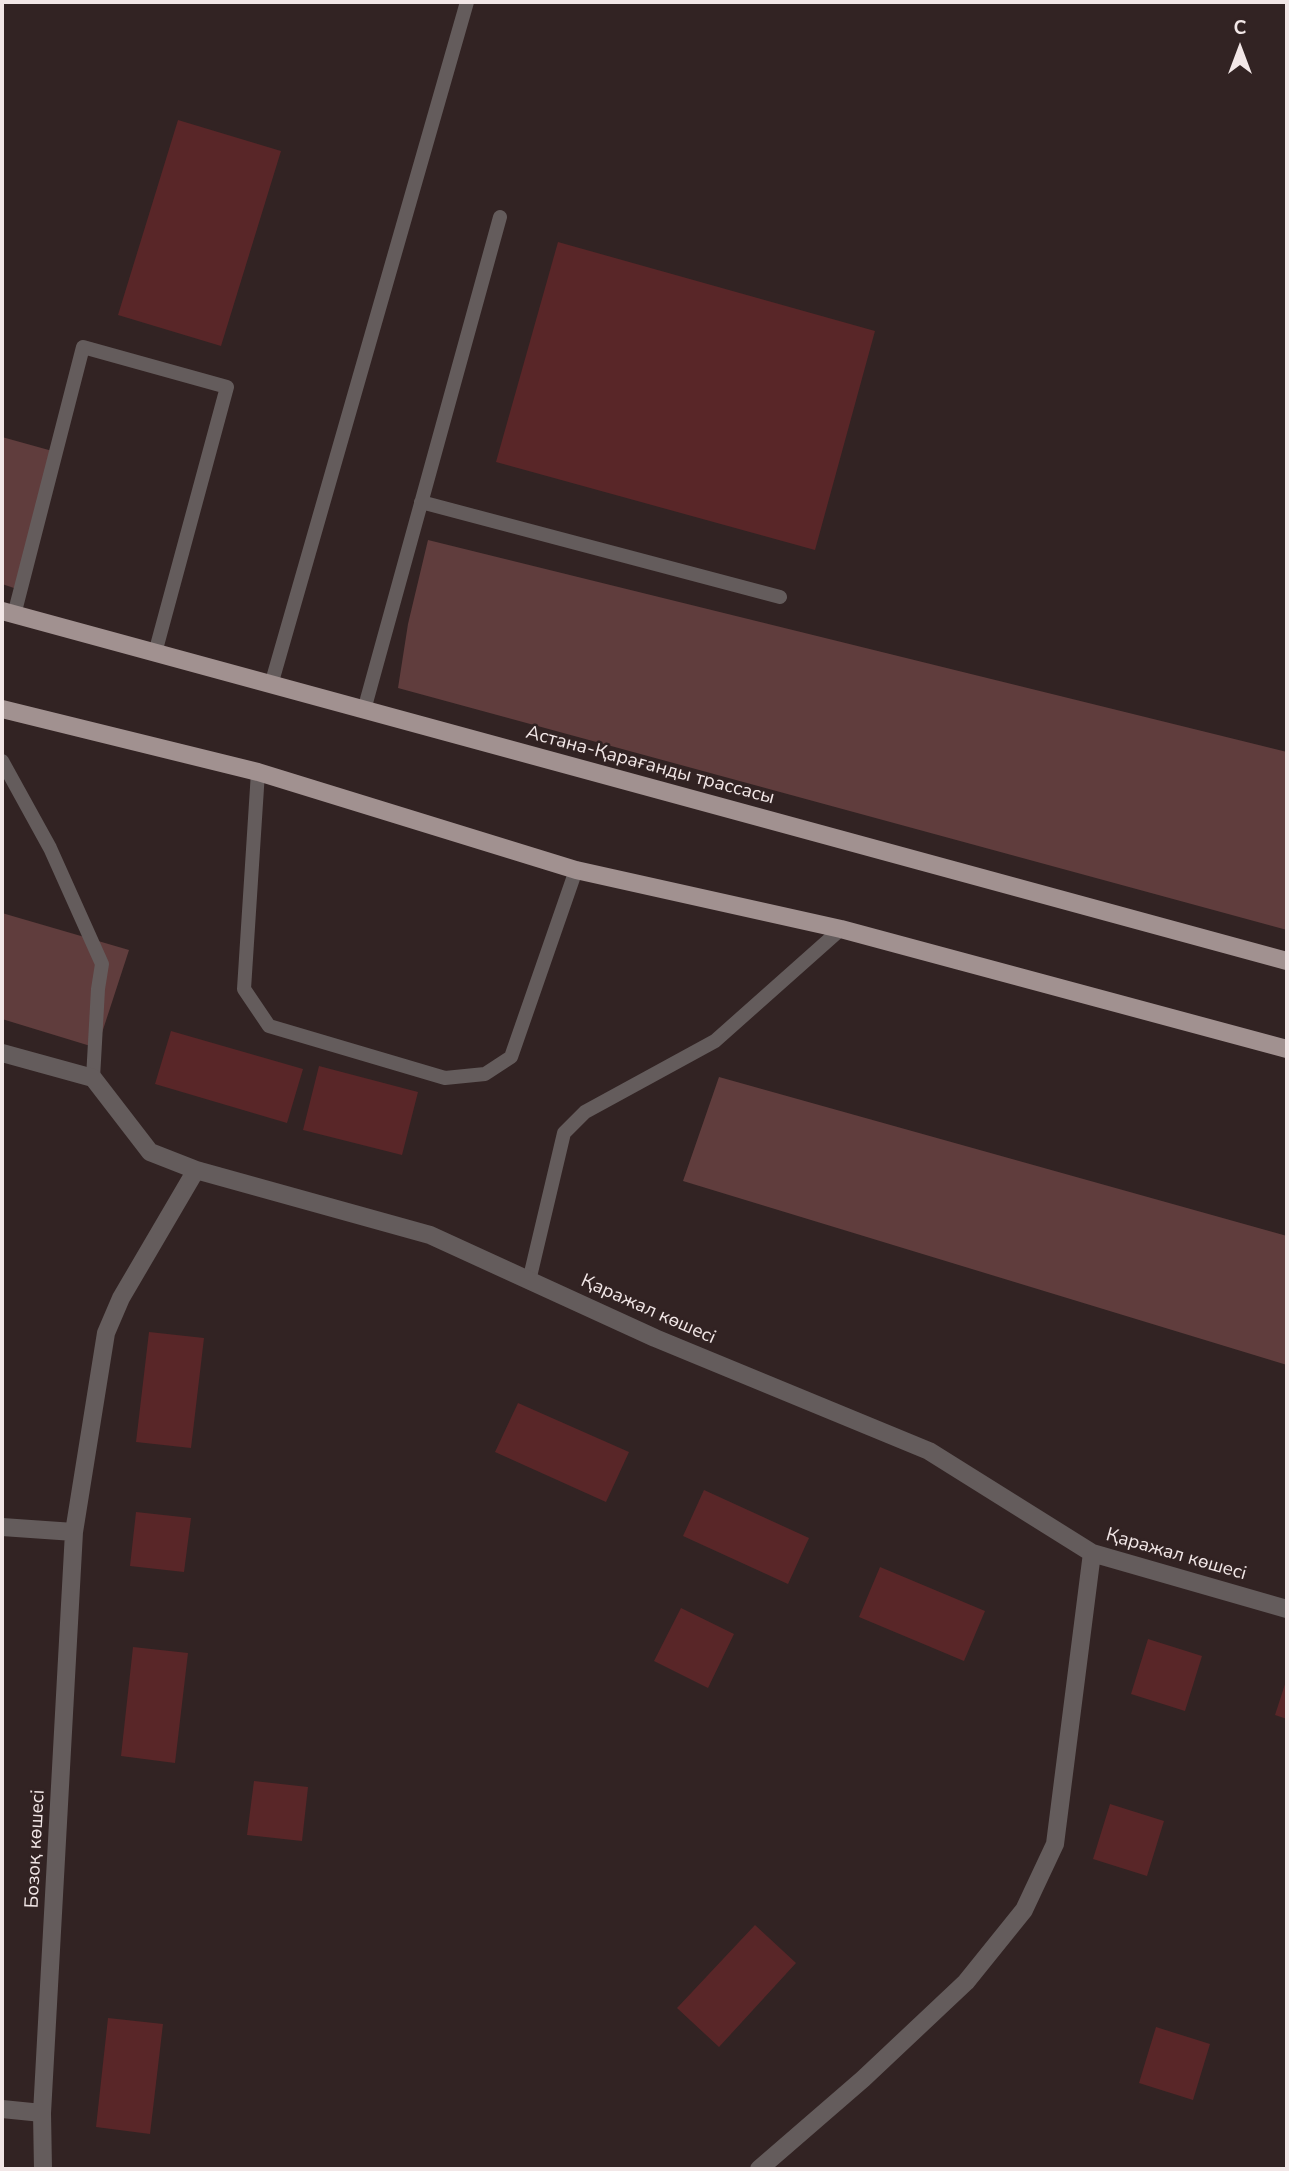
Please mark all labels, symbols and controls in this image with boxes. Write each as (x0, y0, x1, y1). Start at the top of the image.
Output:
north arrow (1205, 14, 1275, 84)
text: С (1234, 15, 1246, 41)
street label: Астана-Қарағанды трассасы (523, 722, 777, 810)
street label: Қаражал көшесі (577, 1270, 719, 1350)
street label: Қаражал көшесі (1103, 1524, 1249, 1586)
street label: Бозоқ көшесі (22, 1789, 50, 1909)

